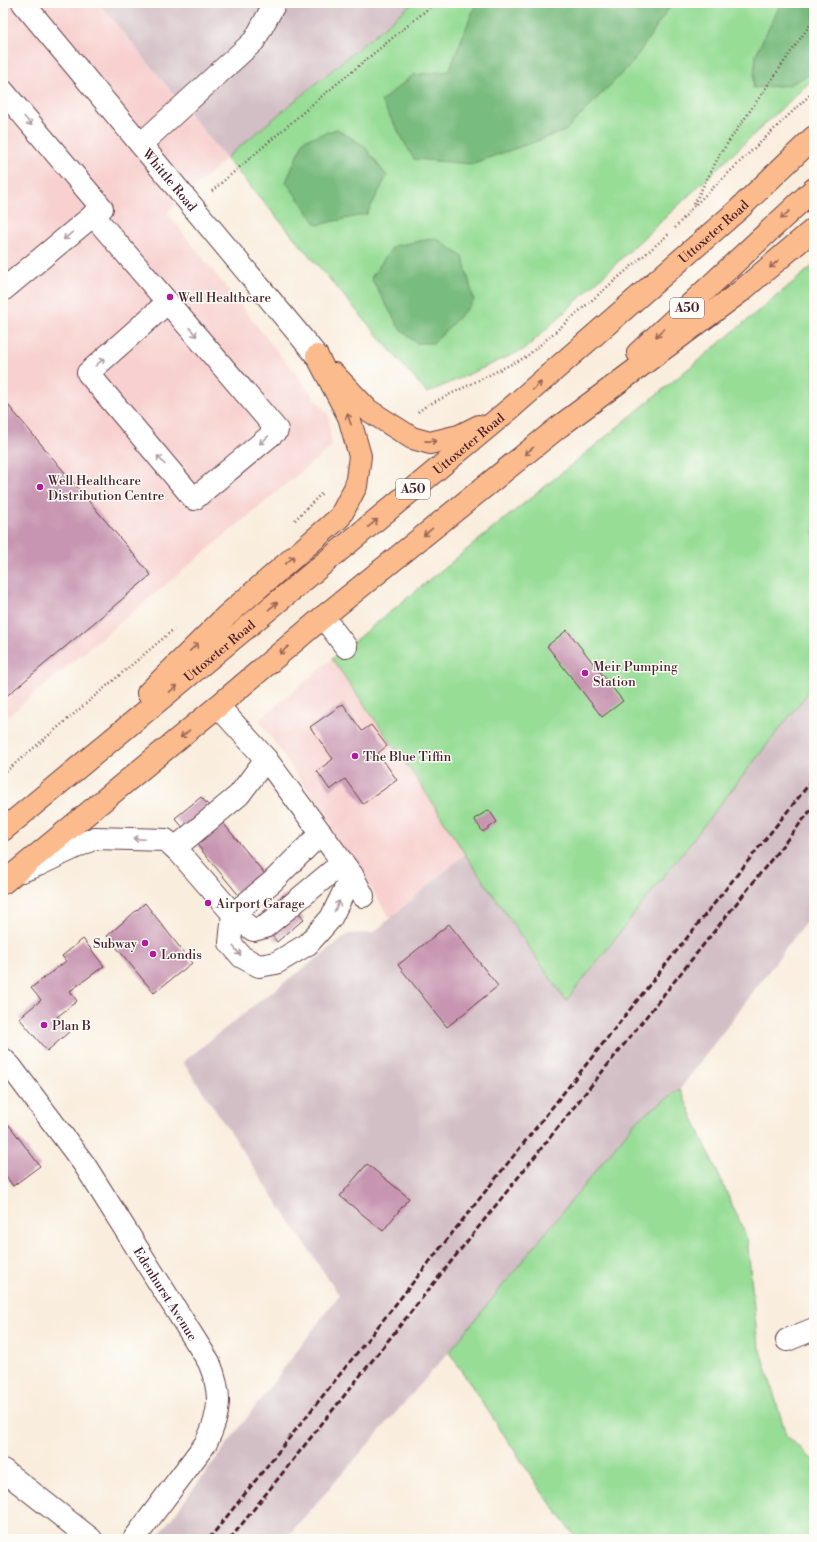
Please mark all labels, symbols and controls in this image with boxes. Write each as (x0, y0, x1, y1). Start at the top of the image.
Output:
one-way arrow (24, 116, 33, 126)
street label: Whittle Road (138, 145, 200, 215)
street label: Uttoxeter Road (676, 197, 753, 267)
one-way arrow (780, 211, 791, 220)
one-way arrow (62, 232, 73, 241)
one-way arrow (768, 259, 779, 268)
place label: Well Healthcare (177, 290, 271, 306)
marker: Well Healthcare (165, 292, 175, 302)
road number: A50 (670, 298, 704, 318)
one-way arrow (189, 327, 198, 337)
one-way arrow (655, 328, 665, 338)
one-way arrow (95, 358, 106, 367)
one-way arrow (532, 381, 542, 390)
street label: Uttoxeter Road (430, 410, 508, 478)
one-way arrow (344, 414, 352, 426)
one-way arrow (259, 435, 270, 444)
one-way arrow (424, 437, 437, 445)
one-way arrow (524, 446, 535, 455)
one-way arrow (156, 454, 165, 465)
place label: Well Healthcare Distribution Centre (47, 473, 165, 504)
road number: A50 (396, 479, 430, 499)
marker: Well Healthcare Distribution Centre (35, 482, 45, 492)
one-way arrow (367, 518, 378, 527)
one-way arrow (422, 528, 433, 537)
one-way arrow (285, 555, 296, 564)
one-way arrow (267, 601, 278, 610)
street label: Uttoxeter Road (181, 617, 259, 685)
one-way arrow (189, 642, 199, 652)
one-way arrow (279, 646, 289, 655)
place label: Meir Pumping Station (593, 659, 678, 690)
marker: Meir Pumping Station (580, 668, 590, 678)
one-way arrow (167, 684, 178, 693)
one-way arrow (179, 729, 190, 738)
place label: The Blue Tiffin (363, 749, 452, 765)
marker: The Blue Tiffin (350, 751, 360, 761)
one-way arrow (133, 835, 146, 842)
place label: Airport Garage (215, 896, 305, 912)
marker: Airport Garage (203, 898, 213, 908)
one-way arrow (334, 900, 341, 912)
place label: Subway (93, 936, 138, 952)
marker: Subway (140, 938, 150, 948)
one-way arrow (232, 945, 241, 956)
place label: Londis (161, 947, 202, 963)
marker: Londis (148, 949, 158, 959)
place label: Plan B (52, 1018, 91, 1034)
marker: Plan B (39, 1020, 49, 1030)
street label: Edenhurst Avenue (130, 1244, 201, 1344)

